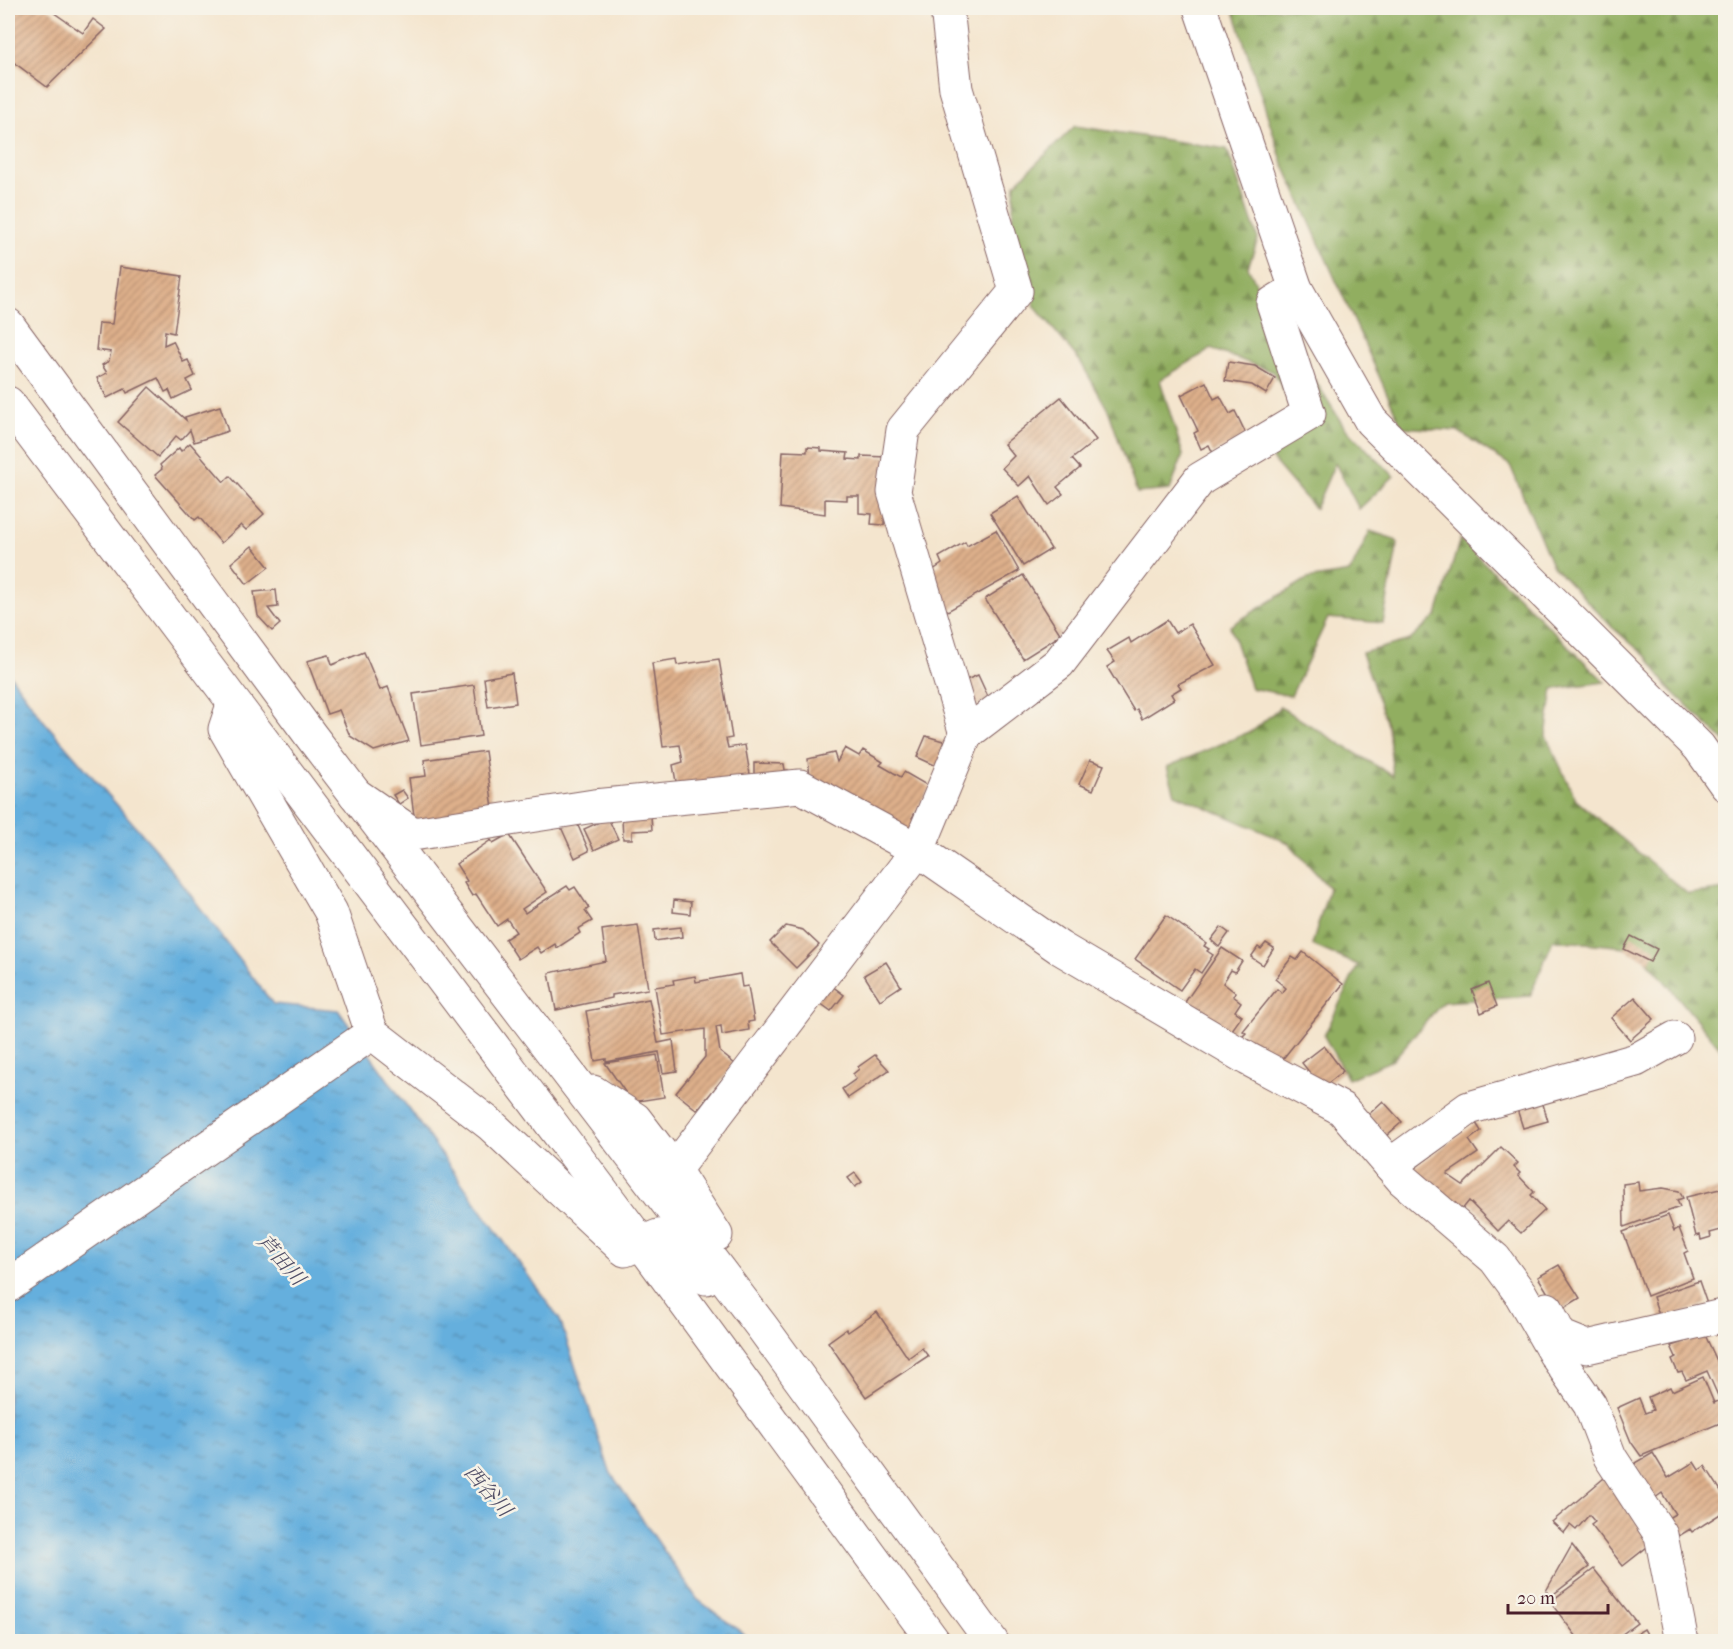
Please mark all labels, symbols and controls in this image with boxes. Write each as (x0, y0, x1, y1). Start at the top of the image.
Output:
water label: 芦田川 (252, 1230, 311, 1291)
water label: 西谷川 (460, 1461, 518, 1523)
scale bar (1508, 1577, 1608, 1615)
text: 20 m (1517, 1588, 1555, 1609)

